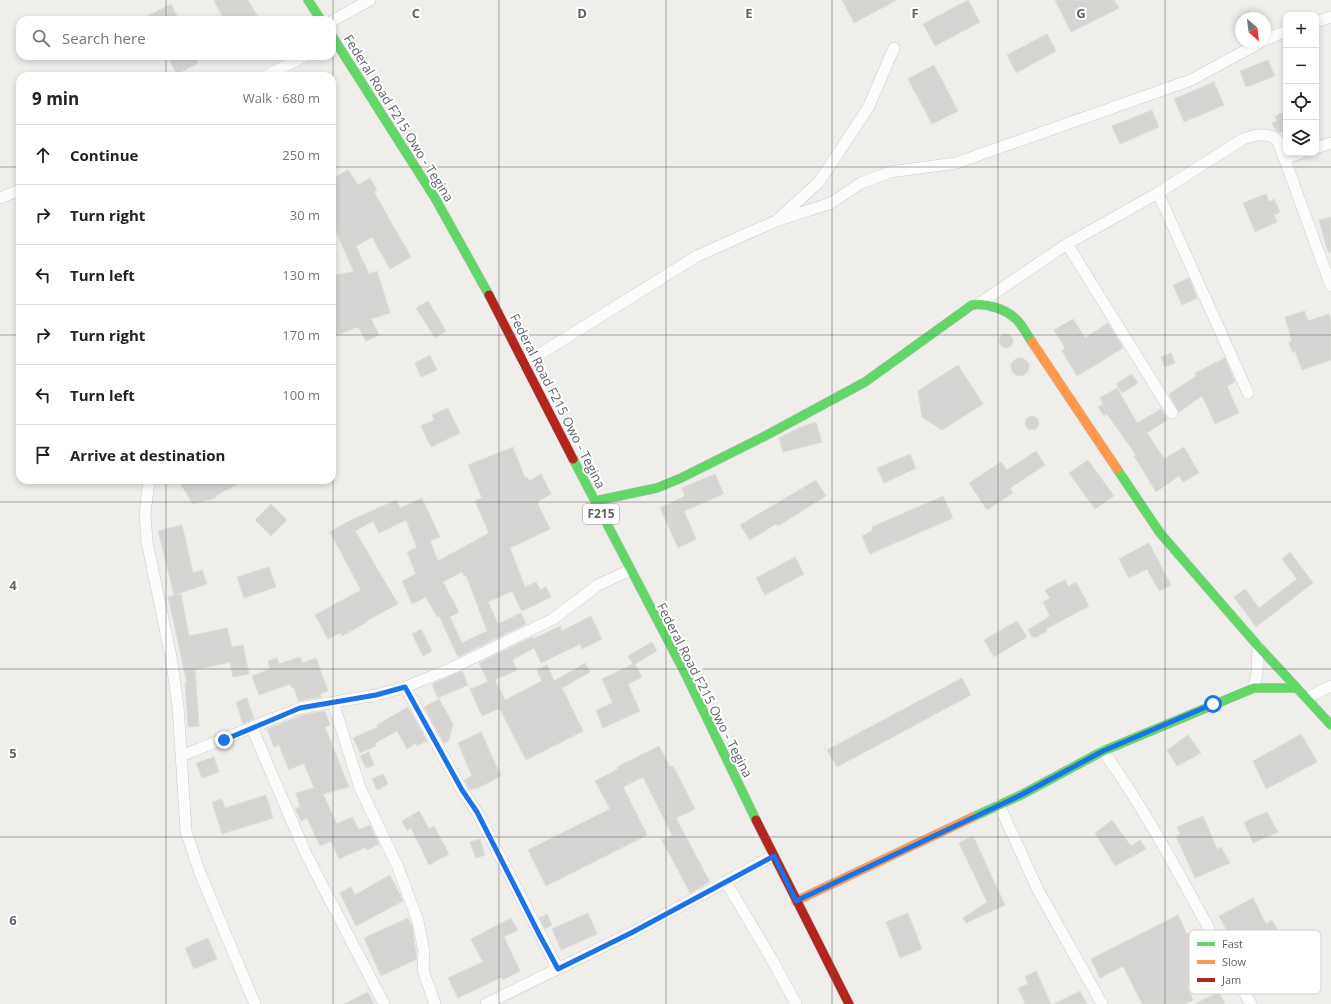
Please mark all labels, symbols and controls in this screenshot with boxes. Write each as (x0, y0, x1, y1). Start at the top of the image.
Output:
text: C (412, 4, 420, 22)
text: D (577, 4, 587, 22)
text: E (745, 4, 753, 22)
text: F (911, 4, 919, 22)
text: G (1076, 4, 1086, 22)
north arrow (1235, 12, 1271, 48)
map controls (1283, 12, 1319, 156)
button: + (1283, 12, 1319, 48)
search box (16, 16, 336, 60)
icon: search (30, 27, 52, 49)
text: Search here (62, 28, 146, 48)
street label: Federal Road F215 Owo - Tegina (340, 31, 458, 205)
button: − (1283, 48, 1319, 84)
button: locate (1283, 84, 1319, 120)
text: 9 min (32, 87, 79, 110)
text: Walk · 680 m (243, 89, 320, 107)
button: layers (1283, 120, 1319, 156)
icon: ahead (32, 144, 54, 166)
text: Continue (70, 145, 138, 165)
text: 250 m (282, 146, 320, 164)
icon: right (32, 204, 54, 226)
text: Turn right (70, 205, 145, 225)
text: 30 m (290, 206, 320, 224)
icon: left (32, 264, 54, 286)
text: Turn left (70, 265, 135, 285)
text: 130 m (282, 266, 320, 284)
street label: Federal Road F215 Owo - Tegina (506, 310, 610, 492)
icon: right (32, 324, 54, 346)
text: Turn right (70, 325, 145, 345)
text: 170 m (282, 326, 320, 344)
icon: left (32, 384, 54, 406)
text: Turn left (70, 385, 135, 405)
text: 100 m (282, 386, 320, 404)
icon: arrive (32, 444, 54, 466)
text: Arrive at destination (70, 445, 225, 465)
road number: F215 (583, 504, 619, 524)
text: 4 (9, 576, 17, 594)
street label: Federal Road F215 Owo - Tegina (653, 599, 757, 781)
route start (1204, 695, 1222, 713)
route end (215, 731, 233, 749)
text: 5 (9, 744, 17, 762)
text: 6 (9, 911, 17, 929)
legend (1189, 930, 1321, 994)
text: Fast (1222, 936, 1243, 951)
text: Slow (1222, 954, 1246, 969)
text: Jam (1221, 972, 1241, 987)

